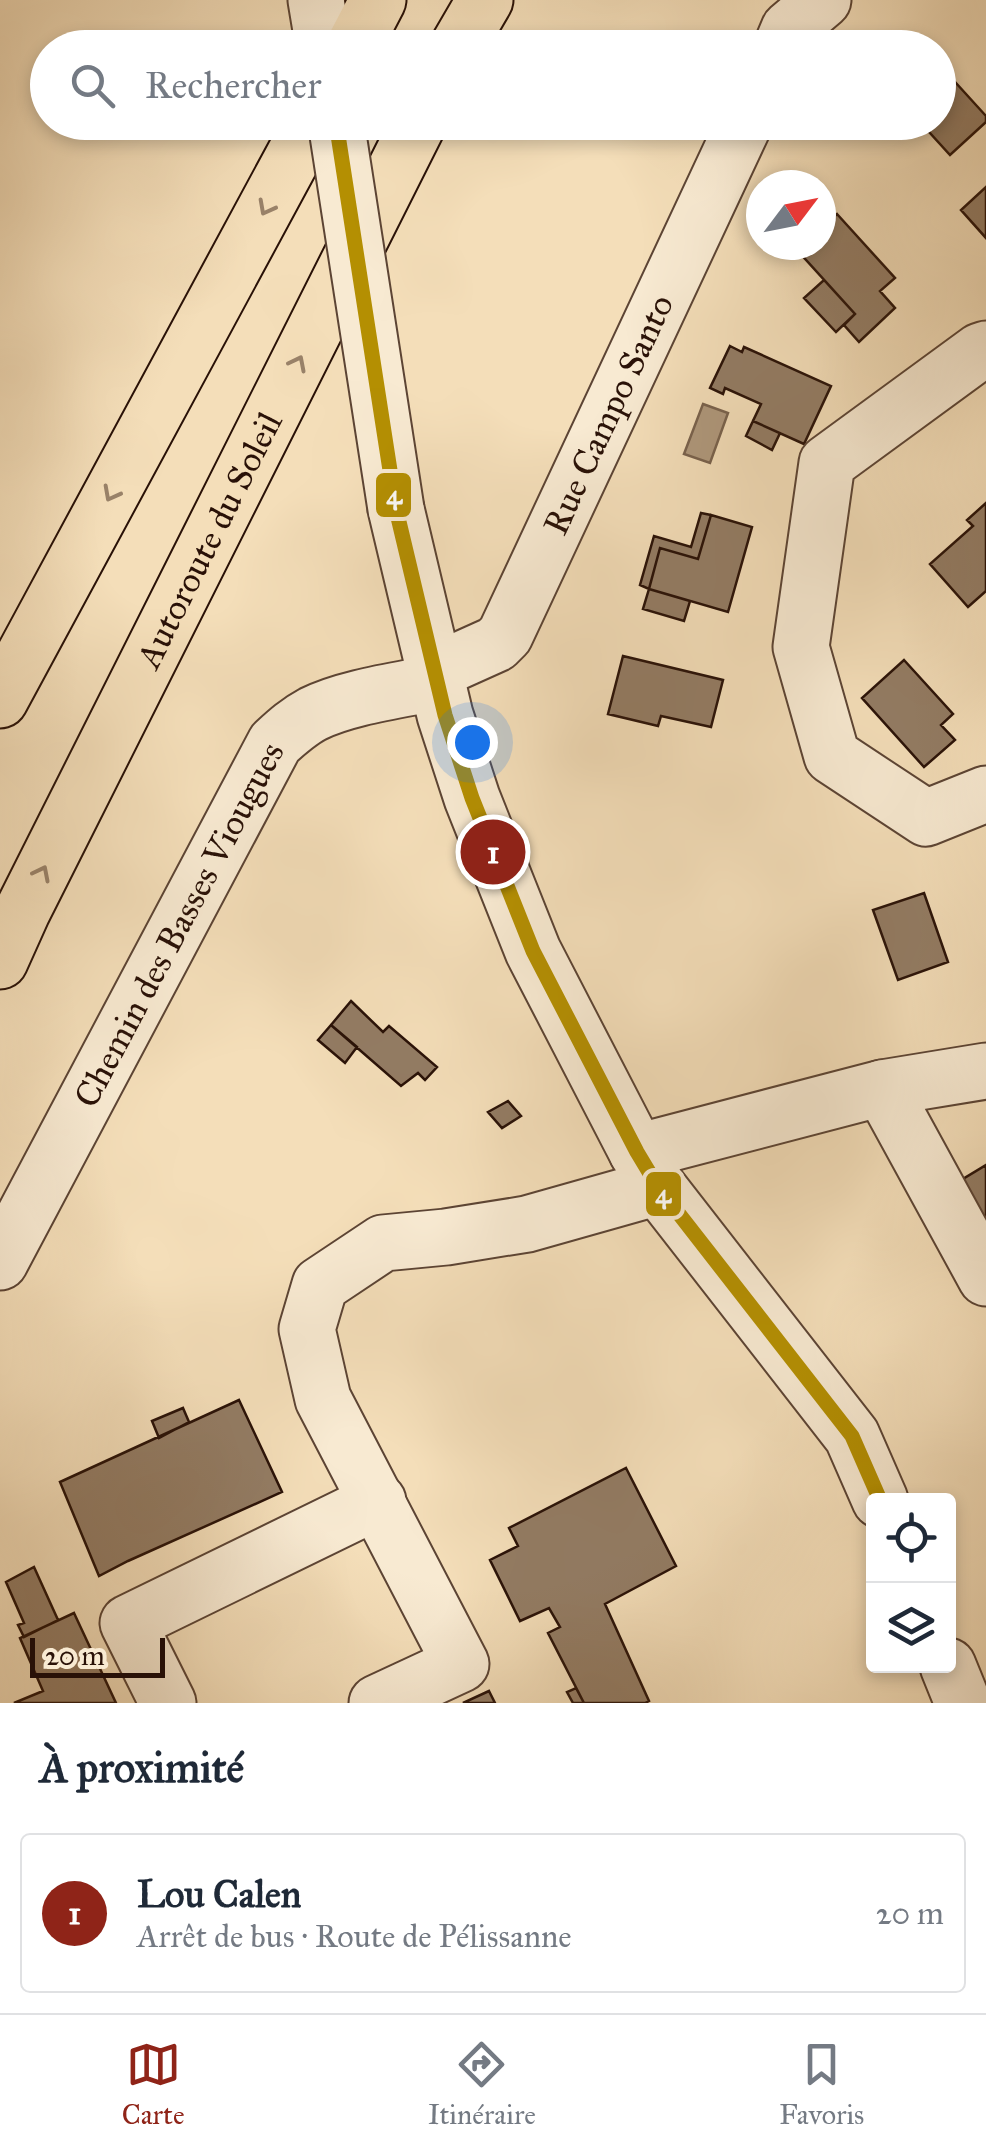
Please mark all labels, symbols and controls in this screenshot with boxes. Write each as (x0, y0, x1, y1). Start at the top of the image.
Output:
search box (30, 30, 956, 140)
icon: search (65, 58, 120, 113)
text: Rechercher (145, 62, 321, 108)
north arrow (746, 170, 836, 260)
one-way arrow (258, 198, 278, 216)
street label: Rue Campo Santo (534, 287, 683, 541)
one-way arrow (286, 356, 305, 374)
street label: Autoroute du Soleil (126, 404, 291, 677)
line badge: 4 (374, 471, 413, 519)
text: 4 (386, 477, 403, 512)
one-way arrow (104, 484, 124, 502)
your location (447, 717, 498, 768)
street label: Chemin des Basses Viougues (65, 734, 293, 1114)
pin: 1 (460, 814, 526, 890)
one-way arrow (30, 865, 49, 883)
line badge: 4 (644, 1170, 683, 1218)
text: 4 (655, 1176, 672, 1211)
map controls (866, 1493, 956, 1673)
button: locate (866, 1493, 956, 1583)
button: layers (866, 1583, 956, 1673)
scale bar (30, 1633, 165, 1678)
text: 20 m (45, 1638, 105, 1673)
text: À proximité (40, 1742, 244, 1794)
text: Lou Calen (137, 1871, 301, 1917)
text: 1 (68, 1894, 81, 1933)
text: 20 m (876, 1894, 944, 1933)
text: Arrêt de bus · Route de Pélissanne (137, 1917, 572, 1956)
tab: Carte (122, 2037, 185, 2132)
tab: Itinéraire (428, 2037, 536, 2132)
tab: Favoris (779, 2037, 864, 2132)

